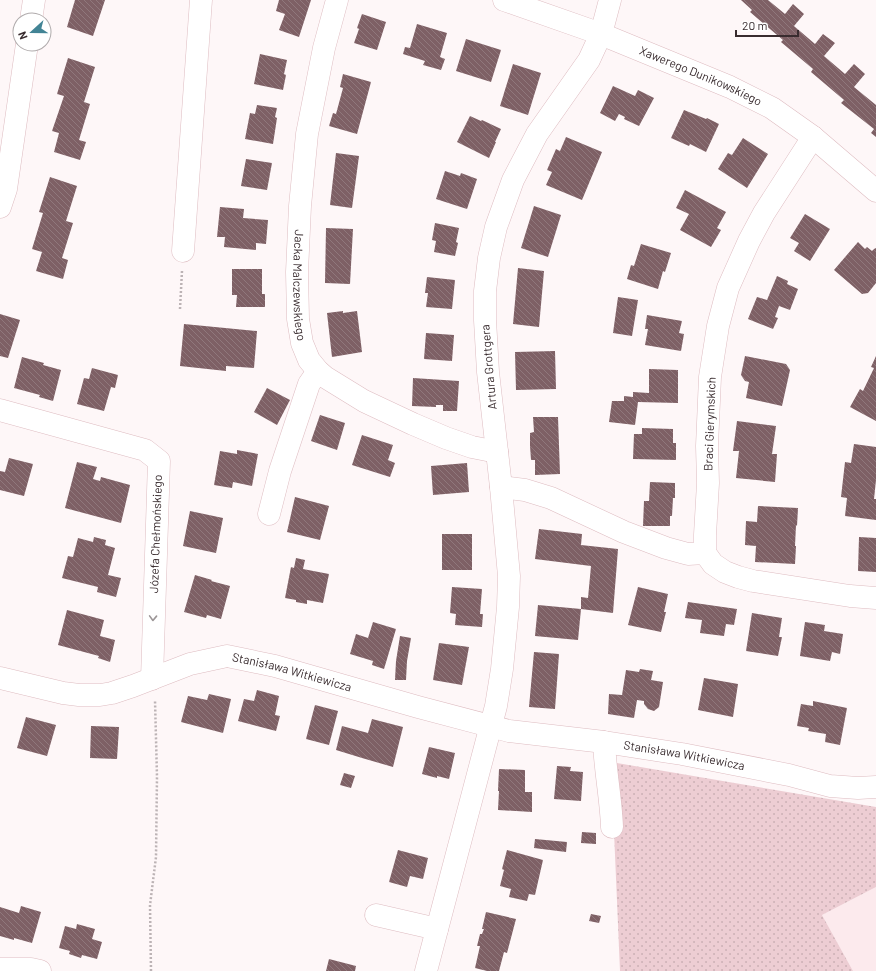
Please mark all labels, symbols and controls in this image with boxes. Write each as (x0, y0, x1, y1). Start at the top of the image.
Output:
north arrow (12, 12, 52, 52)
scale bar (736, 12, 798, 38)
text: 20 m (742, 18, 768, 32)
text: N (15, 30, 30, 42)
street label: Xawerego Dunikowskiego (638, 43, 765, 108)
street label: Jacka Malczewskiego (291, 229, 310, 342)
street label: Artura Grottgera (477, 324, 499, 410)
street label: Braci Gierymskich (700, 377, 718, 471)
street label: Józefa Chełmońskiego (146, 474, 164, 594)
one-way arrow (149, 615, 158, 621)
street label: Stanisława Witkiewicza (231, 649, 353, 694)
street label: Stanisława Witkiewicza (623, 737, 746, 772)

